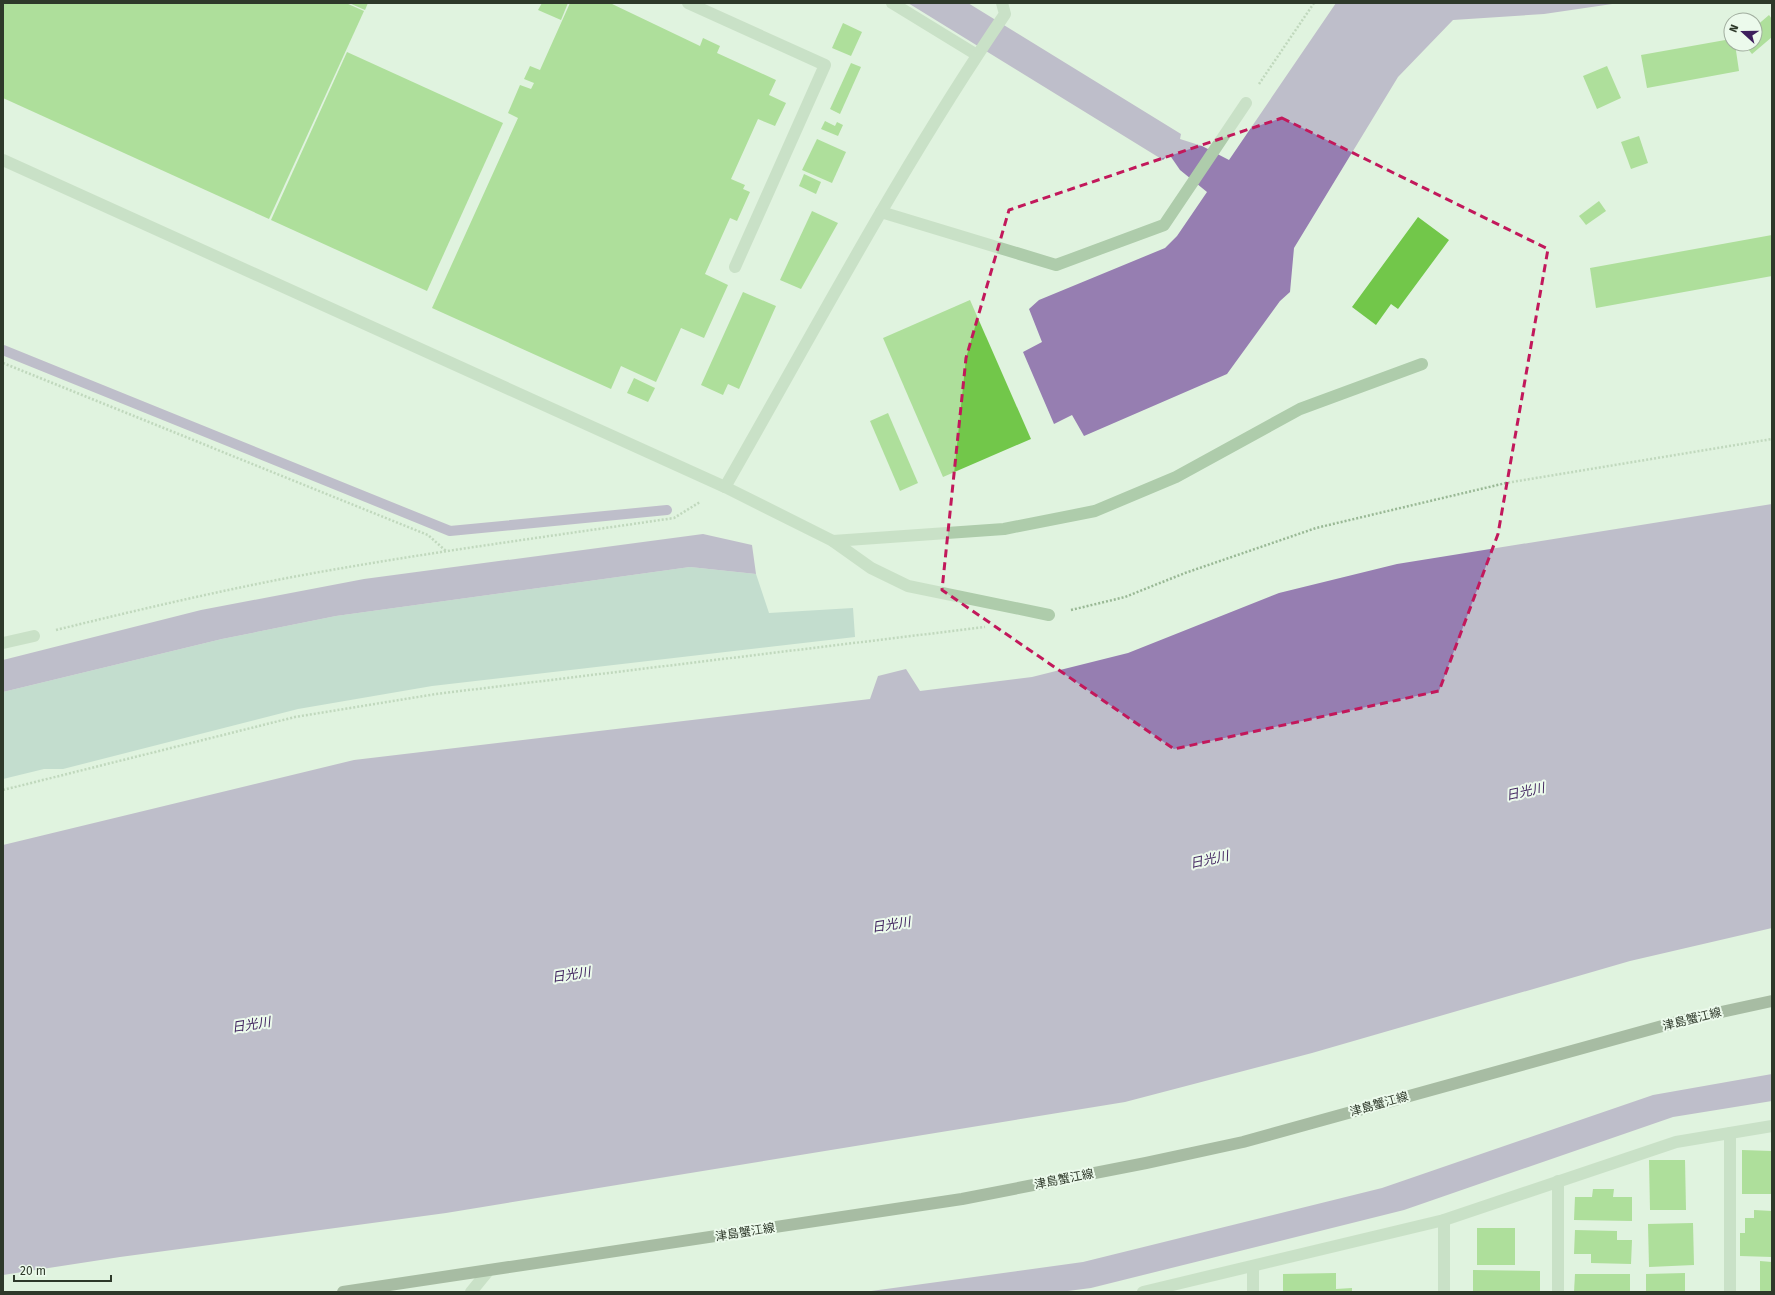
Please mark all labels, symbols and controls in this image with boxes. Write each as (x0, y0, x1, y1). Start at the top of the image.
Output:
north arrow (1723, 12, 1763, 52)
text: N (1727, 23, 1742, 34)
water label: 日光川 (1504, 780, 1548, 803)
water label: 日光川 (1188, 848, 1232, 871)
water label: 日光川 (871, 914, 913, 935)
water label: 日光川 (551, 964, 593, 985)
street label: 津島蟹江線 (1661, 1005, 1723, 1033)
water label: 日光川 (231, 1014, 273, 1035)
street label: 津島蟹江線 (1348, 1089, 1410, 1119)
street label: 津島蟹江線 (1033, 1166, 1095, 1192)
street label: 津島蟹江線 (714, 1220, 776, 1244)
scale bar (14, 1257, 111, 1283)
text: 20 m (20, 1264, 46, 1278)

